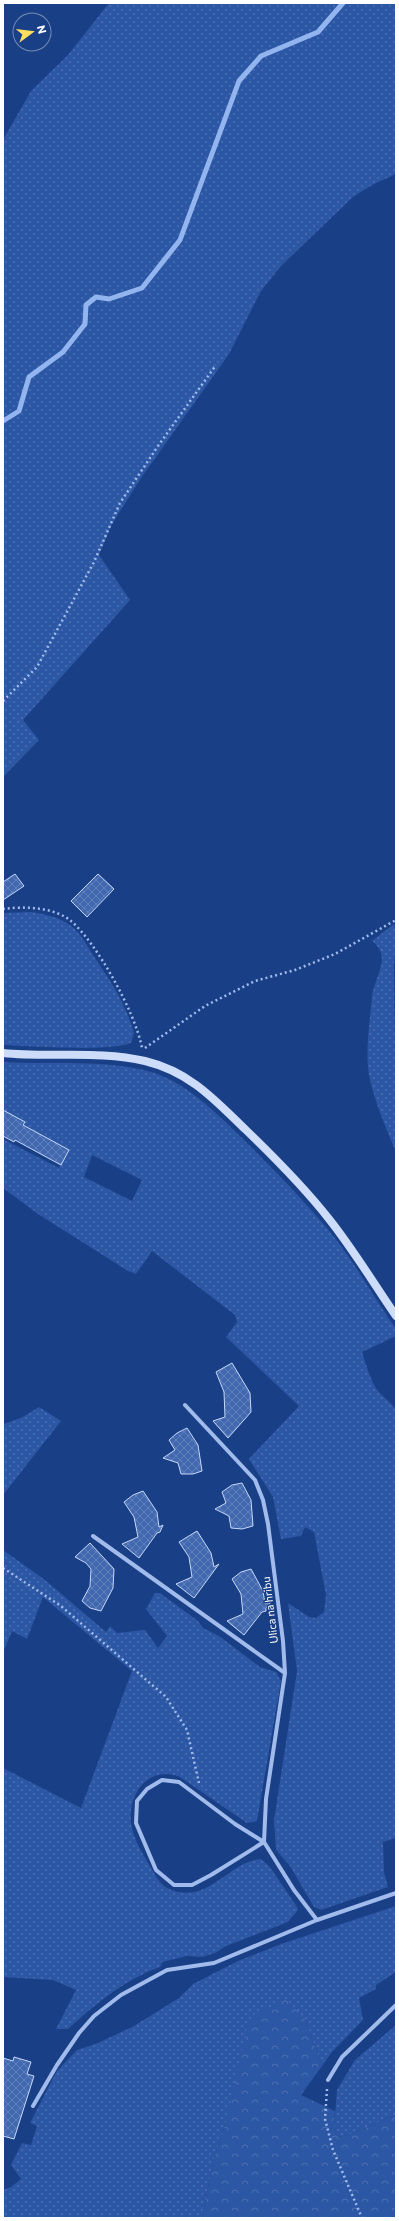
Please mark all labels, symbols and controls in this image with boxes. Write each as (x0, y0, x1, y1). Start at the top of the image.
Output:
north arrow (12, 12, 52, 52)
text: N (35, 24, 49, 35)
street label: Ulica na hribu (259, 1576, 280, 1644)

